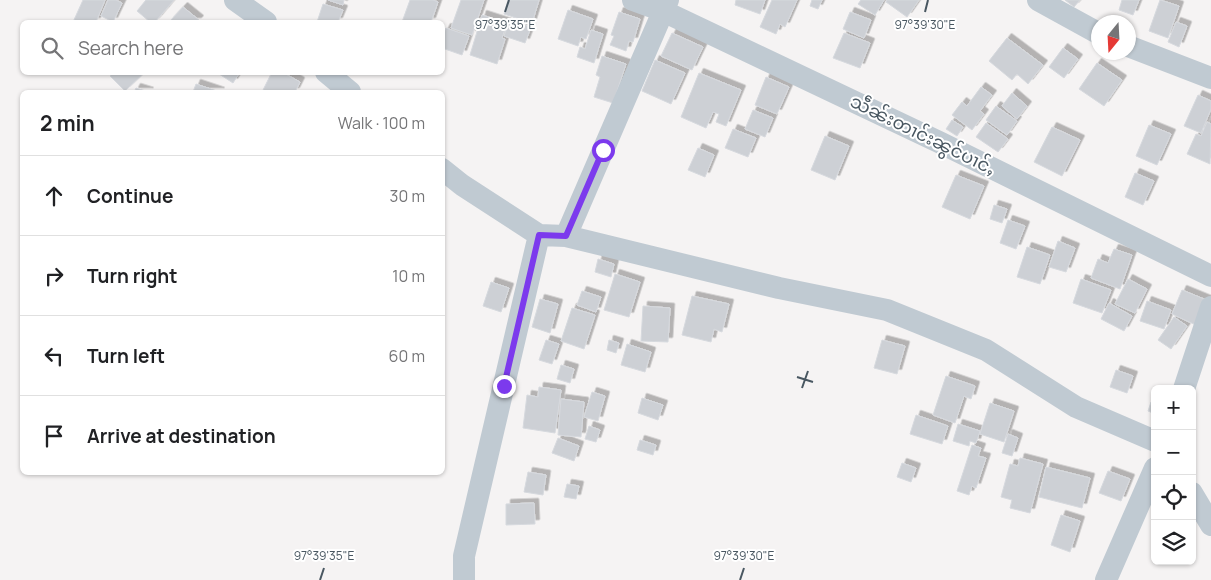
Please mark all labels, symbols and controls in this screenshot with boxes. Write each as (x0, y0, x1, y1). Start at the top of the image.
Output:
north arrow (1091, 15, 1136, 60)
text: 97°39'35"E (475, 16, 535, 33)
text: 97°39'30"E (895, 16, 956, 33)
search box (20, 20, 445, 75)
icon: search (38, 34, 66, 62)
text: Search here (78, 35, 184, 61)
street label: သဵၼ်းတၢင်းၼွင်ပၢင်ႇ (845, 88, 1001, 183)
text: 2 min (40, 109, 95, 137)
text: Walk · 100 m (338, 112, 425, 134)
route start (592, 139, 615, 162)
icon: ahead (40, 182, 68, 210)
text: Continue (87, 183, 173, 209)
text: 30 m (390, 185, 425, 207)
icon: right (40, 262, 68, 290)
text: Turn right (87, 263, 177, 289)
text: 10 m (392, 265, 425, 287)
icon: left (40, 342, 68, 370)
text: Turn left (87, 343, 165, 369)
text: 60 m (389, 345, 425, 367)
route end (493, 375, 516, 398)
map controls (1151, 385, 1196, 565)
button: + (1151, 385, 1196, 430)
icon: arrive (40, 422, 68, 450)
text: Arrive at destination (87, 423, 276, 449)
button: − (1151, 430, 1196, 475)
button: locate (1151, 475, 1196, 520)
button: layers (1151, 520, 1196, 565)
text: 97°39'35"E (294, 547, 354, 564)
text: 97°39'30"E (714, 547, 775, 564)

